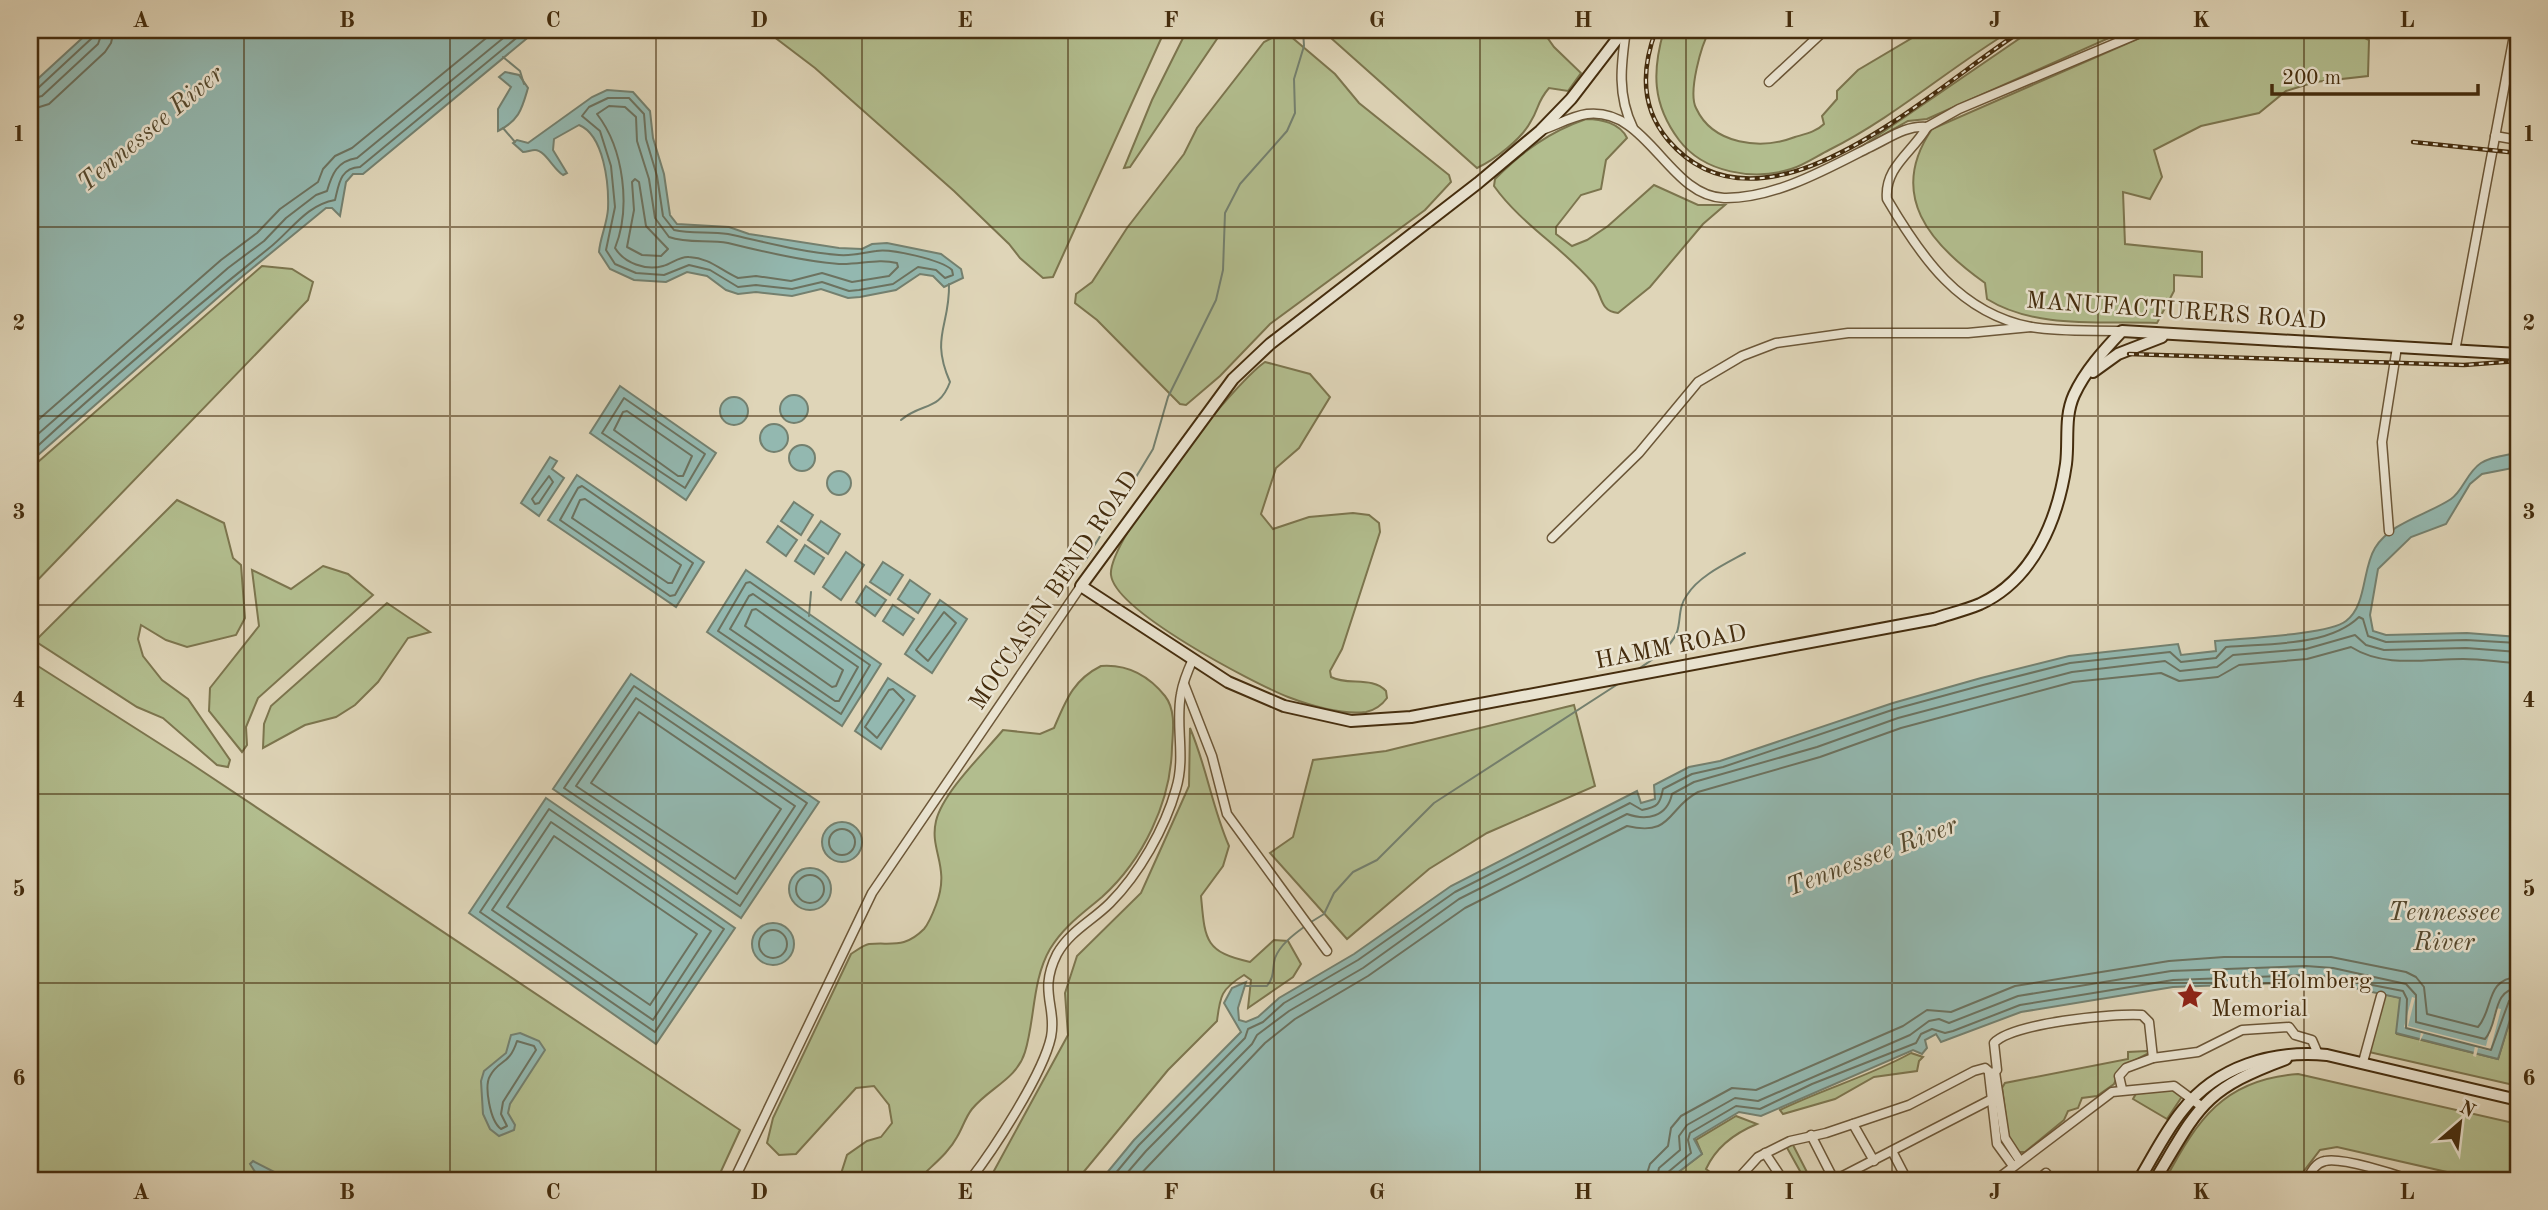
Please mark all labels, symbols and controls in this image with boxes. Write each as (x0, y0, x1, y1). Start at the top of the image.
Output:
text: A (132, 9, 150, 32)
text: B (339, 9, 355, 32)
text: C (545, 9, 561, 32)
text: D (750, 9, 768, 32)
text: E (957, 9, 973, 32)
text: F (1163, 9, 1179, 32)
text: G (1369, 9, 1385, 32)
text: H (1574, 9, 1592, 32)
text: I (1784, 9, 1794, 32)
text: J (1989, 9, 2001, 32)
text: K (2192, 9, 2210, 32)
text: L (2399, 9, 2415, 32)
scale bar (2272, 52, 2478, 96)
water label: Tennessee River (73, 60, 229, 197)
text: 200 m (2282, 68, 2341, 89)
text: 1 (12, 123, 26, 146)
text: 1 (2522, 123, 2536, 146)
street label: MANUFACTURERS ROAD (2025, 290, 2327, 334)
text: 2 (12, 312, 26, 335)
text: 2 (2522, 312, 2536, 335)
street label: MOCCASIN BEND ROAD (966, 467, 1144, 715)
text: 3 (12, 501, 26, 524)
text: 3 (2522, 501, 2536, 524)
street label: HAMM ROAD (1593, 622, 1749, 674)
text: 4 (12, 689, 26, 712)
text: 4 (2522, 689, 2536, 712)
water label: Tennessee River (1783, 812, 1962, 902)
text: 5 (12, 878, 26, 901)
text: 5 (2522, 878, 2536, 901)
water label: Tennessee River (2388, 900, 2500, 956)
place label: Ruth Holmberg Memorial (2211, 970, 2372, 1022)
place icon: Ruth Holmberg Memorial (2175, 981, 2205, 1011)
text: 6 (12, 1067, 26, 1090)
text: 6 (2522, 1067, 2536, 1090)
north arrow (2426, 1088, 2496, 1158)
text: N (2456, 1098, 2478, 1122)
text: A (132, 1181, 150, 1204)
text: B (339, 1181, 355, 1204)
text: C (545, 1181, 561, 1204)
text: D (750, 1181, 768, 1204)
text: E (957, 1181, 973, 1204)
text: F (1163, 1181, 1179, 1204)
text: G (1369, 1181, 1385, 1204)
text: H (1574, 1181, 1592, 1204)
text: I (1784, 1181, 1794, 1204)
text: J (1989, 1181, 2001, 1204)
text: K (2192, 1181, 2210, 1204)
text: L (2399, 1181, 2415, 1204)

